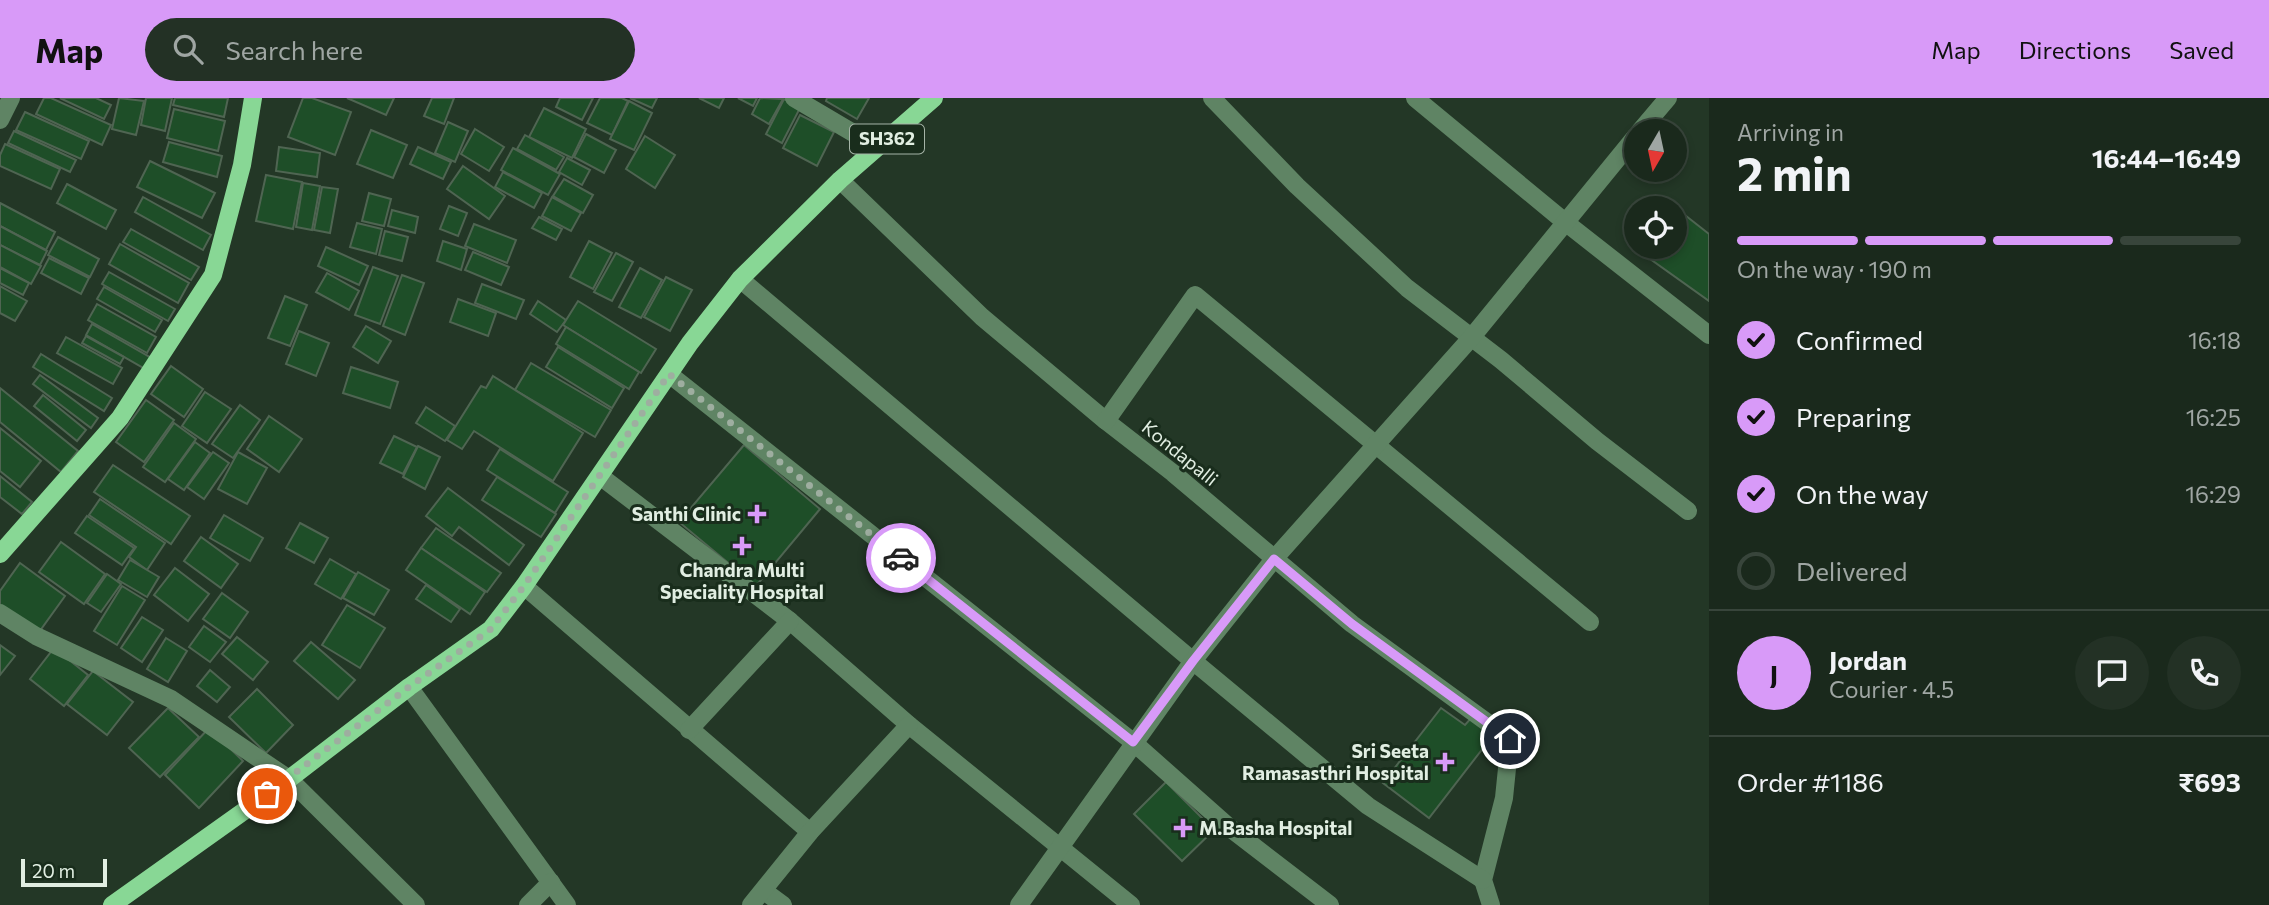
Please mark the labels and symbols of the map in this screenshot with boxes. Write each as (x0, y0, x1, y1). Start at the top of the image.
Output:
north arrow (1624, 119, 1687, 182)
road number: SH362 (850, 124, 924, 154)
street label: Kondapalli (1138, 415, 1223, 490)
place label: Santhi Clinic (632, 502, 741, 525)
marker: Santhi Clinic (747, 504, 767, 524)
courier (866, 523, 936, 593)
marker: Chandra Multi Speciality Hospital (732, 536, 752, 556)
place label: Chandra Multi Speciality Hospital (660, 558, 824, 603)
pin (1480, 709, 1540, 769)
place label: Sri Seeta Ramasasthri Hospital (1242, 739, 1429, 784)
marker: Sri Seeta Ramasasthri Hospital (1435, 752, 1455, 772)
pin (237, 764, 297, 824)
place label: M.Basha Hospital (1199, 816, 1352, 839)
marker: M.Basha Hospital (1173, 818, 1193, 838)
scale bar (21, 856, 107, 888)

